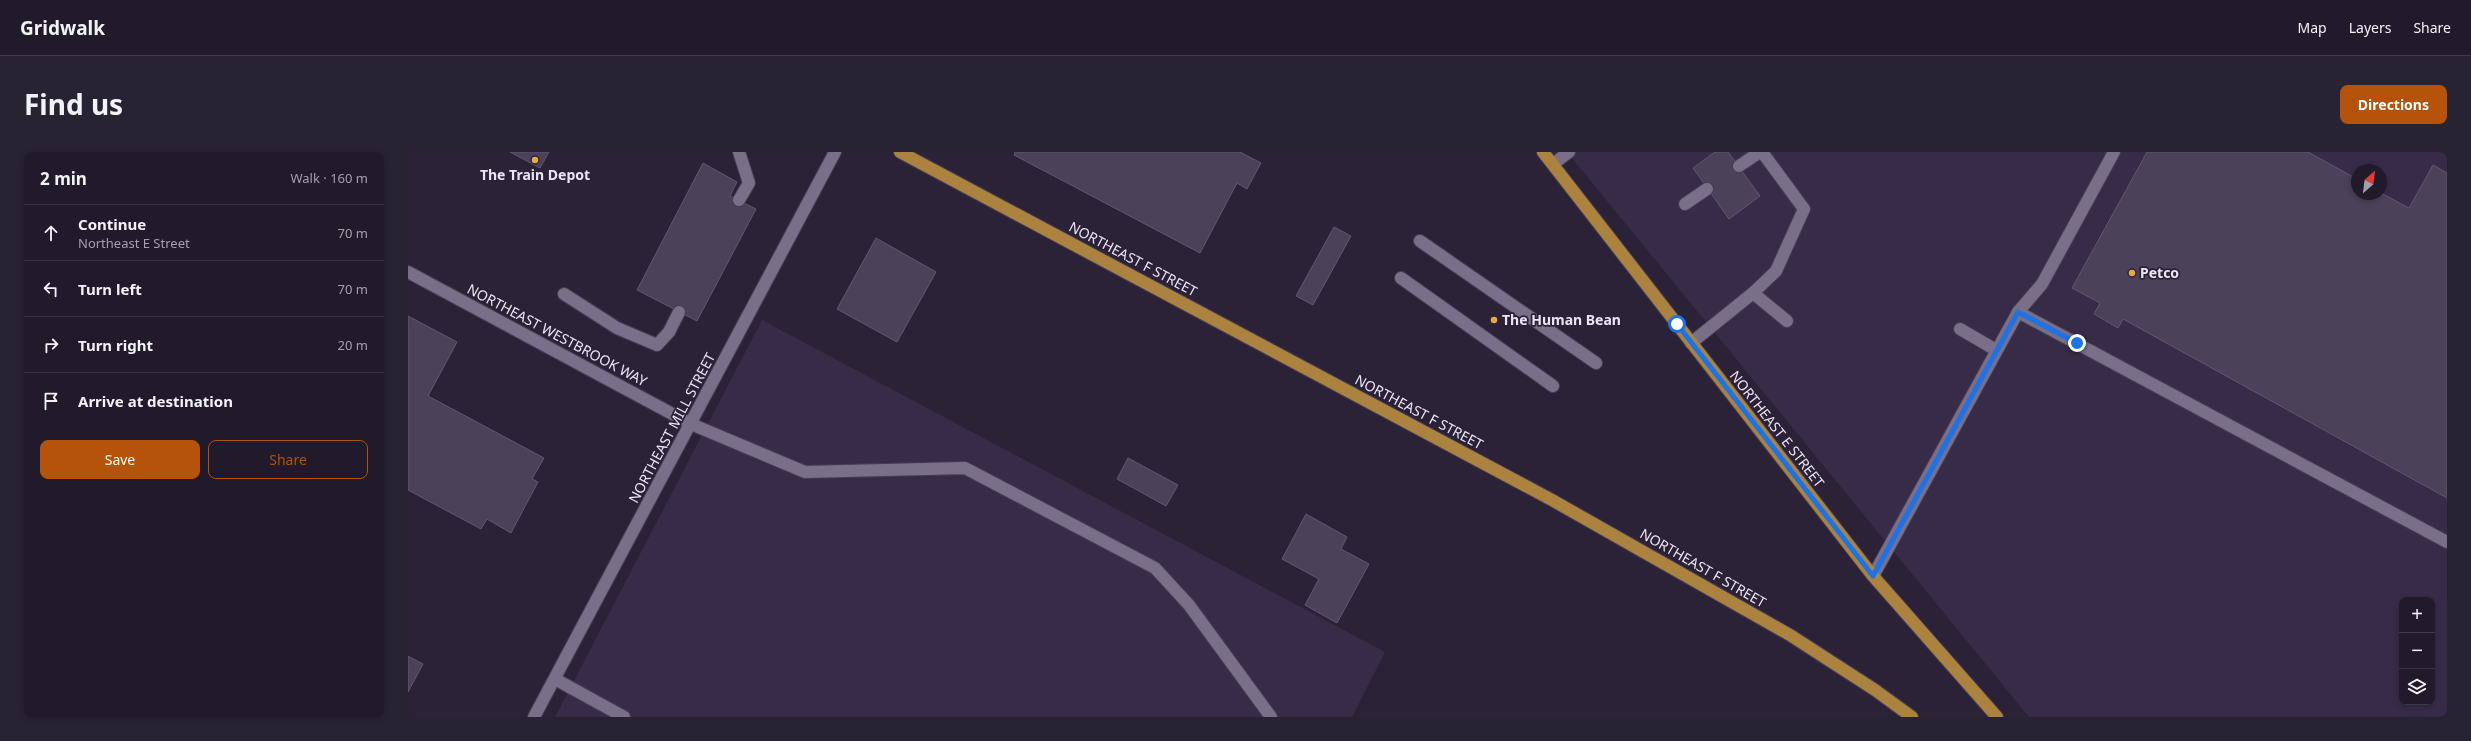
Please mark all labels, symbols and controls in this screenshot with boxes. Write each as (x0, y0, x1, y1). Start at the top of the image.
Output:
text: Gridwalk (20, 15, 105, 41)
text: Map (2298, 18, 2327, 37)
text: Layers (2349, 18, 2391, 37)
text: Share (2413, 18, 2451, 37)
text: Find us (24, 85, 123, 123)
button: Directions (2340, 85, 2447, 124)
marker: The Train Depot (530, 155, 540, 165)
north arrow (2351, 164, 2387, 200)
place label: The Train Depot (480, 165, 590, 184)
text: 2 min (40, 167, 87, 190)
text: Walk · 160 m (290, 169, 368, 187)
text: Continue (78, 214, 146, 234)
street label: NORTHEAST F STREET (1066, 217, 1201, 301)
icon: ahead (40, 222, 62, 244)
text: 70 m (338, 224, 368, 242)
text: Northeast E Street (78, 234, 190, 252)
place label: Petco (2140, 263, 2179, 282)
marker: Petco (2127, 268, 2137, 278)
icon: left (40, 278, 62, 300)
text: Turn left (78, 279, 142, 299)
street label: NORTHEAST WESTBROOK WAY (464, 279, 651, 390)
text: 70 m (338, 280, 368, 298)
place label: The Human Bean (1502, 310, 1621, 329)
marker: The Human Bean (1489, 315, 1499, 325)
route start (1668, 315, 1686, 333)
icon: right (40, 334, 62, 356)
route end (2068, 334, 2086, 352)
text: Turn right (78, 335, 153, 355)
text: 20 m (338, 336, 368, 354)
street label: NORTHEAST MILL STREET (624, 349, 719, 506)
street label: NORTHEAST E STREET (1726, 366, 1829, 491)
street label: NORTHEAST F STREET (1352, 370, 1487, 454)
icon: arrive (40, 390, 62, 412)
text: Arrive at destination (78, 391, 233, 411)
button: Save (40, 440, 200, 479)
button: Share (208, 440, 368, 479)
street label: NORTHEAST F STREET (1637, 524, 1770, 612)
map controls (2399, 597, 2435, 705)
button: + (2399, 597, 2435, 633)
button: − (2399, 633, 2435, 669)
button: layers (2399, 669, 2435, 705)

